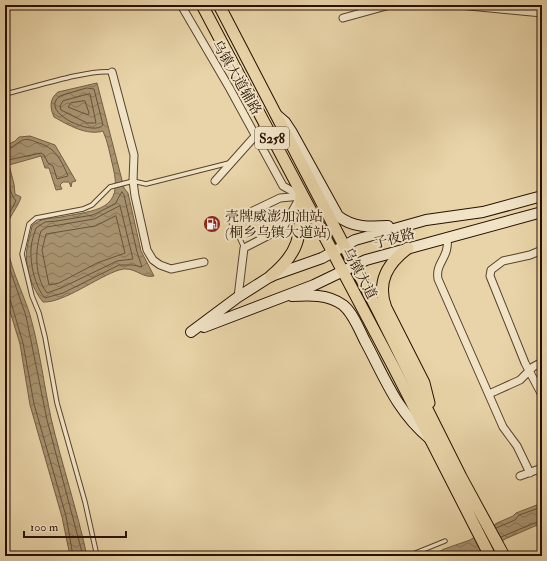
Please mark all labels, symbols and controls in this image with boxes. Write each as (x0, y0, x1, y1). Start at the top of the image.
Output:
street label: 乌镇大道辅路 (208, 37, 265, 118)
road number: S258 (255, 127, 289, 149)
place label: 壳牌威澎加油站 (桐乡乌镇大道站) (225, 208, 331, 241)
fuel station icon: 壳牌威澎加油站 (桐乡乌镇大道站) (202, 214, 222, 234)
street label: 子夜路 (372, 225, 417, 252)
street label: 乌镇大道 (339, 245, 380, 302)
scale bar (24, 513, 126, 539)
text: 100 m (30, 520, 59, 535)

